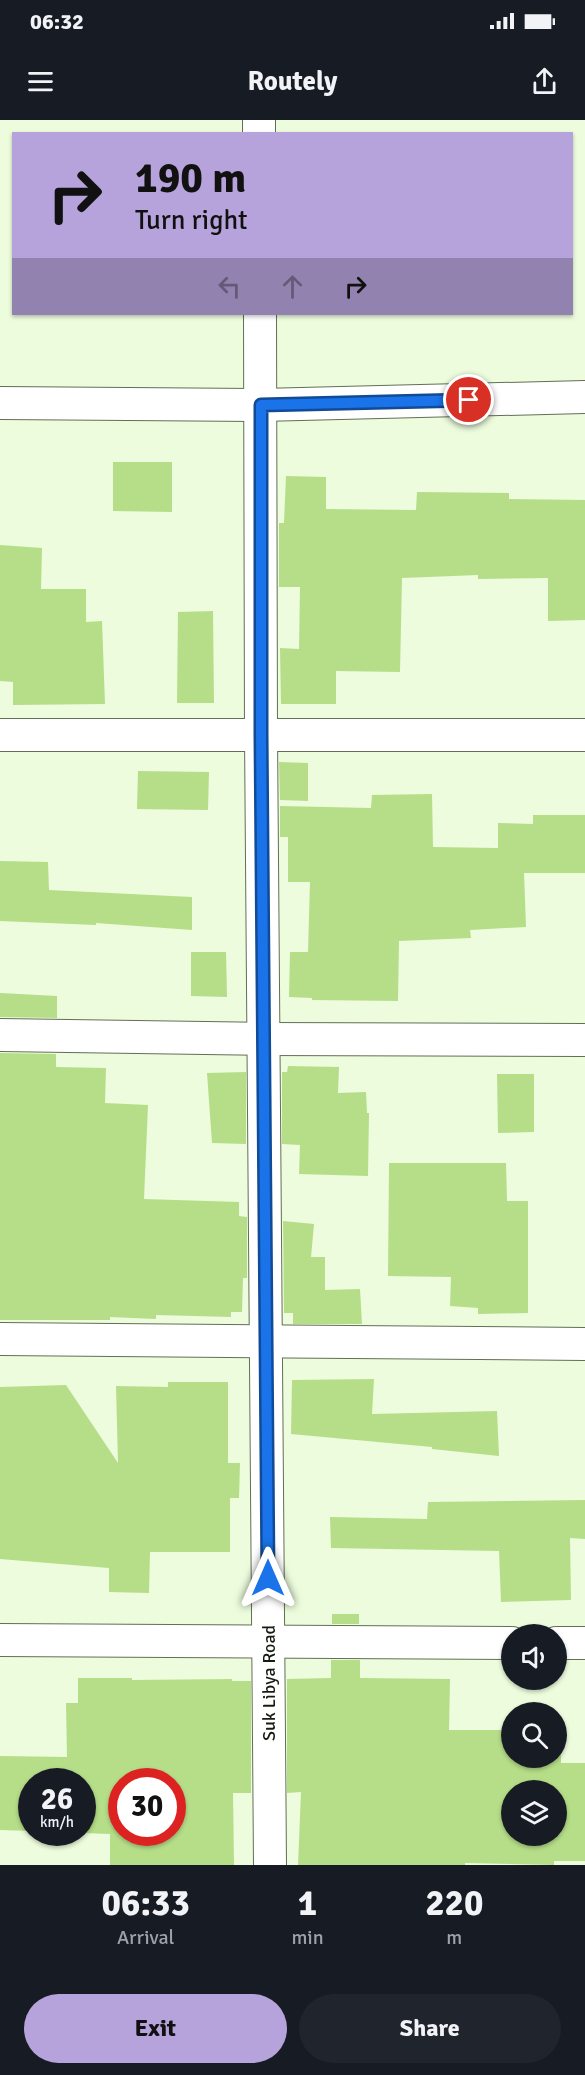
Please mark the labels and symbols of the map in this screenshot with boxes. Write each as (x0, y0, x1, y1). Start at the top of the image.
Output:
pin (443, 374, 494, 425)
position arrow (236, 1546, 300, 1610)
street label: Suk Libya Road (258, 1625, 280, 1741)
speed limit sign: 30 (108, 1768, 186, 1846)

